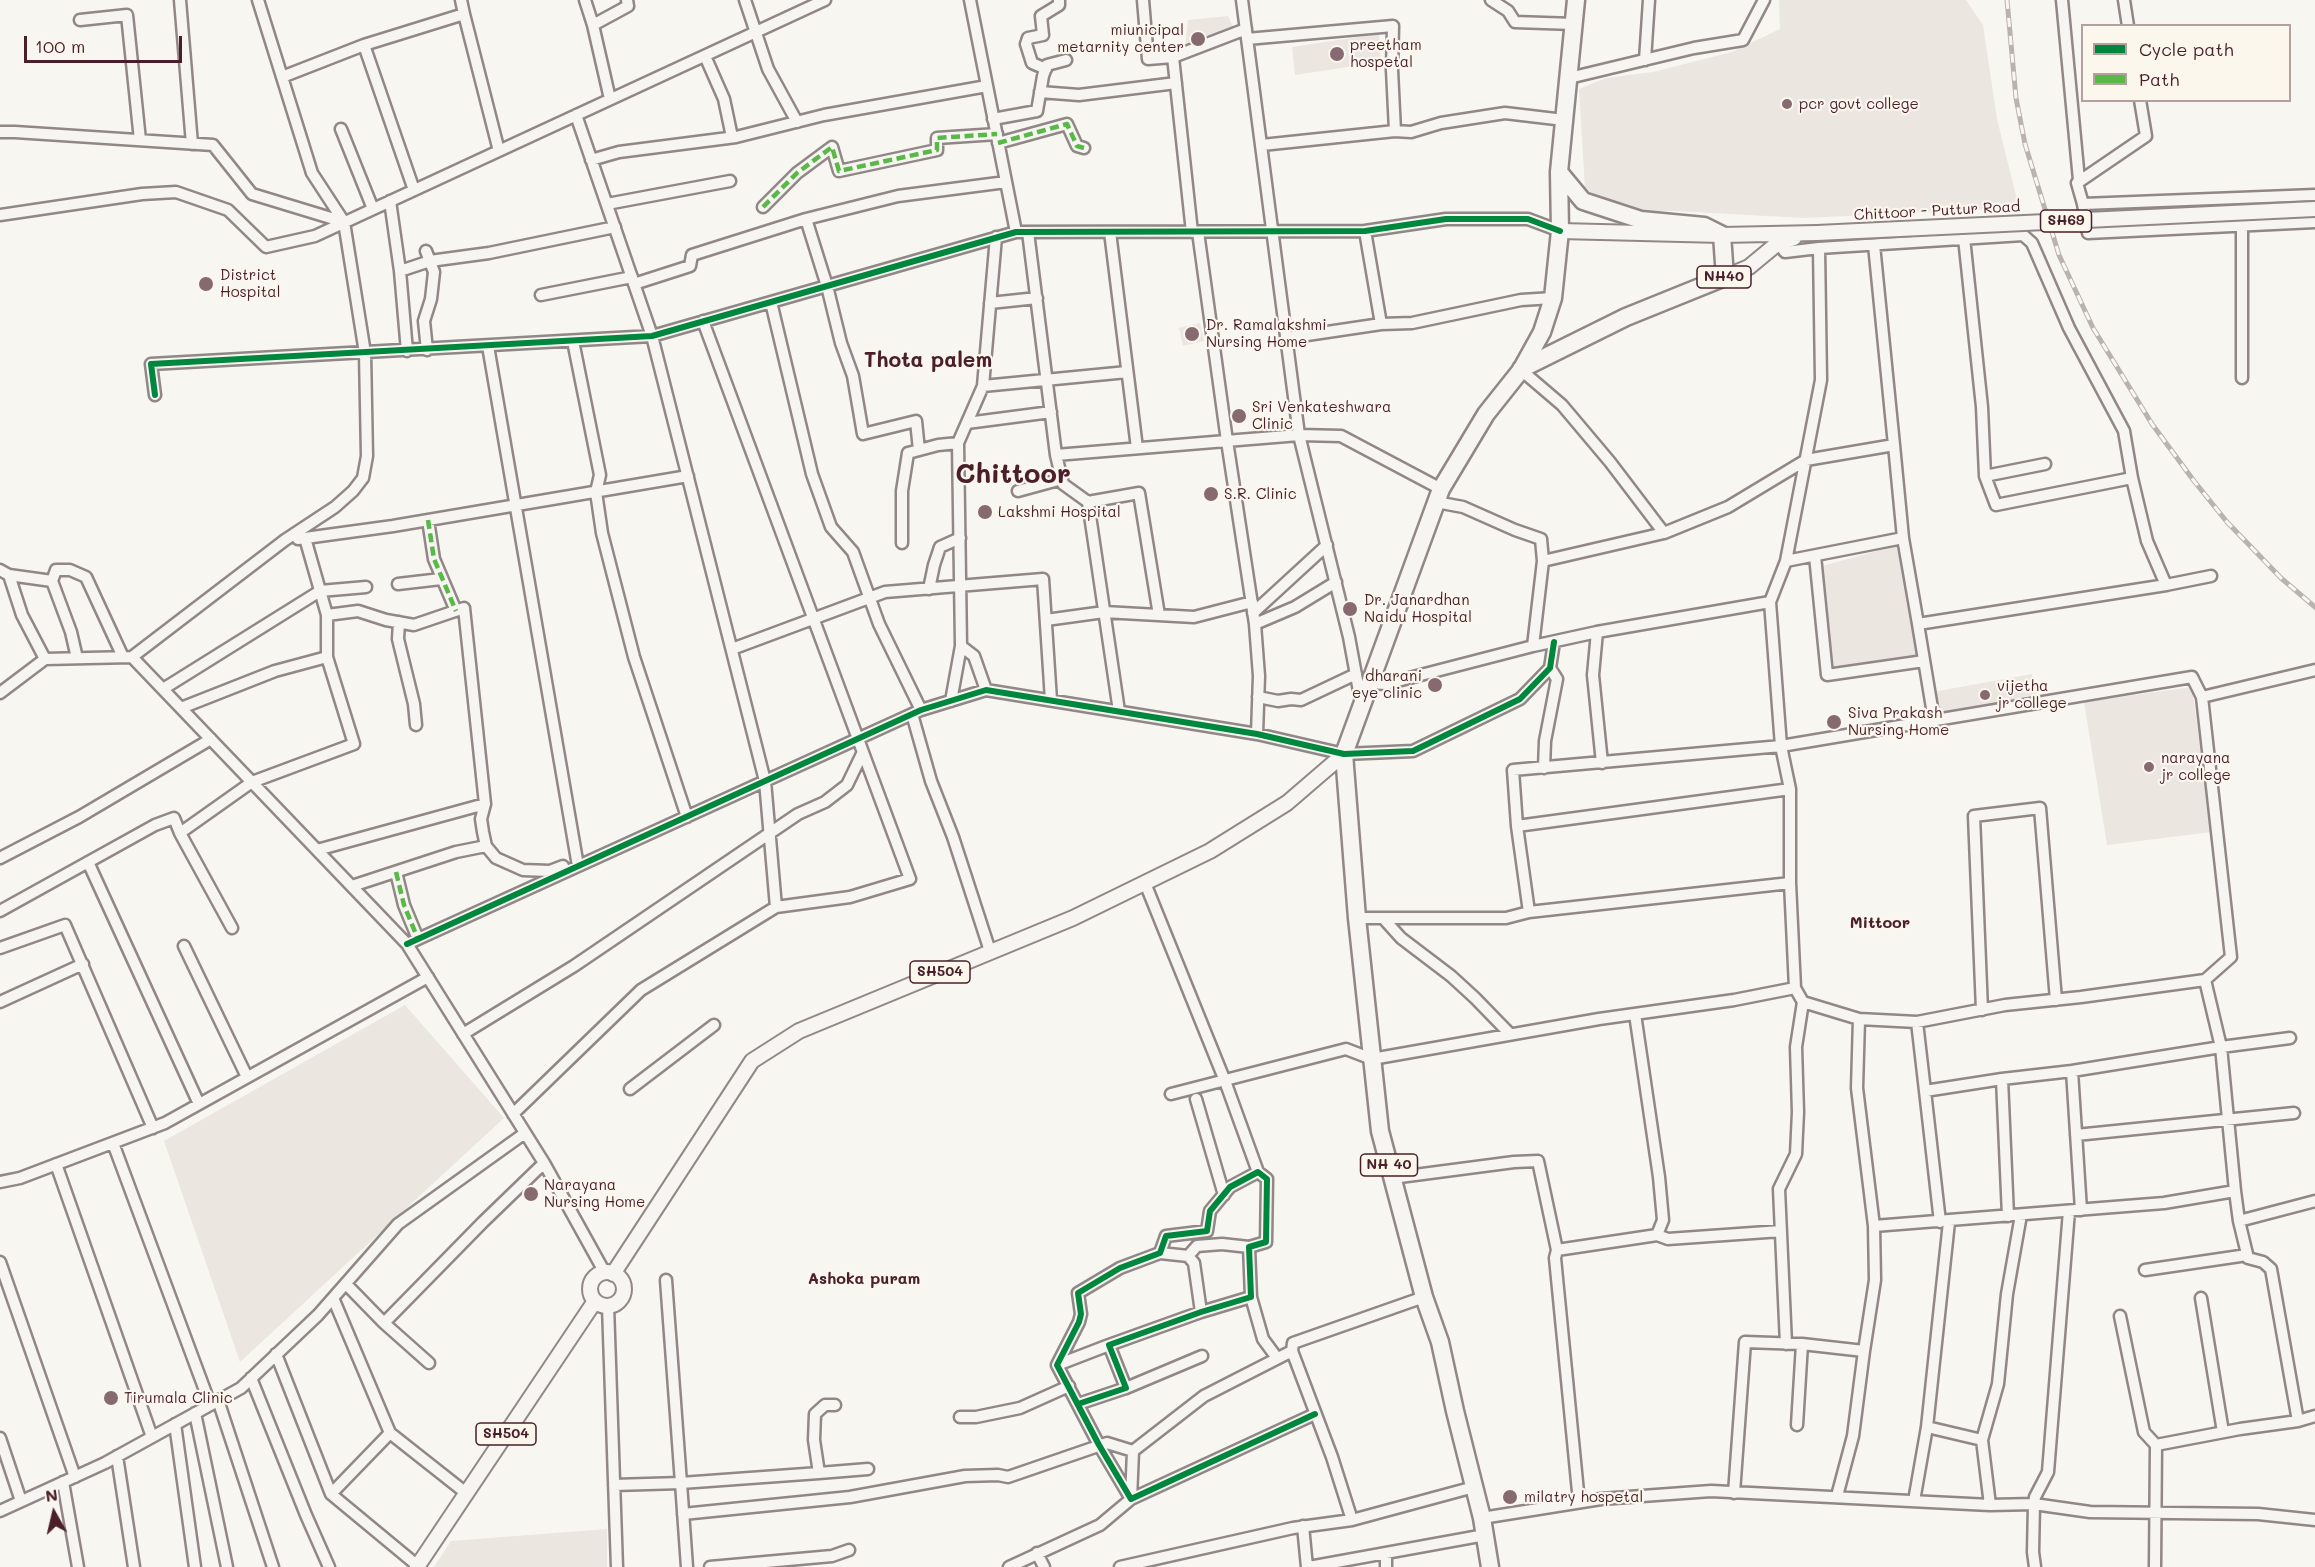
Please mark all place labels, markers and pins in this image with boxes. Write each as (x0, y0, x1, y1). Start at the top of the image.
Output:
place label: miunicipal metarnity center (1057, 21, 1184, 56)
marker: miunicipal metarnity center (1189, 30, 1207, 48)
place label: preetham hospetal (1350, 36, 1422, 71)
marker: preetham hospetal (1328, 45, 1346, 63)
place label: pcr govt college (1799, 95, 1919, 113)
marker: pcr govt college (1780, 97, 1794, 111)
place label: District Hospital (220, 266, 280, 301)
marker: District Hospital (197, 275, 215, 293)
place label: Dr. Ramalakshmi Nursing Home (1206, 316, 1327, 351)
marker: Dr. Ramalakshmi Nursing Home (1183, 325, 1201, 343)
place label: Sri Venkateshwara Clinic (1252, 398, 1391, 433)
marker: Sri Venkateshwara Clinic (1230, 407, 1248, 425)
marker: S.R. Clinic (1202, 485, 1220, 503)
place label: S.R. Clinic (1224, 485, 1297, 503)
marker: Lakshmi Hospital (976, 503, 994, 521)
place label: Lakshmi Hospital (998, 503, 1121, 521)
place label: Dr. Janardhan Naidu Hospital (1364, 591, 1472, 626)
marker: Dr. Janardhan Naidu Hospital (1341, 600, 1359, 618)
place label: dharani eye clinic (1352, 667, 1422, 702)
marker: dharani eye clinic (1426, 676, 1444, 694)
place label: vijetha jr college (1997, 677, 2067, 712)
marker: vijetha jr college (1978, 688, 1992, 702)
place label: Siva Prakash Nursing Home (1848, 704, 1949, 739)
marker: Siva Prakash Nursing Home (1825, 713, 1843, 731)
place label: narayana jr college (2161, 749, 2231, 784)
marker: narayana jr college (2142, 760, 2156, 774)
place label: Narayana Nursing Home (544, 1176, 645, 1211)
marker: Narayana Nursing Home (522, 1185, 540, 1203)
marker: Tirumala Clinic (102, 1389, 120, 1407)
place label: Tirumala Clinic (124, 1389, 233, 1407)
marker: milatry hospetal (1501, 1488, 1519, 1506)
place label: milatry hospetal (1524, 1488, 1643, 1506)

